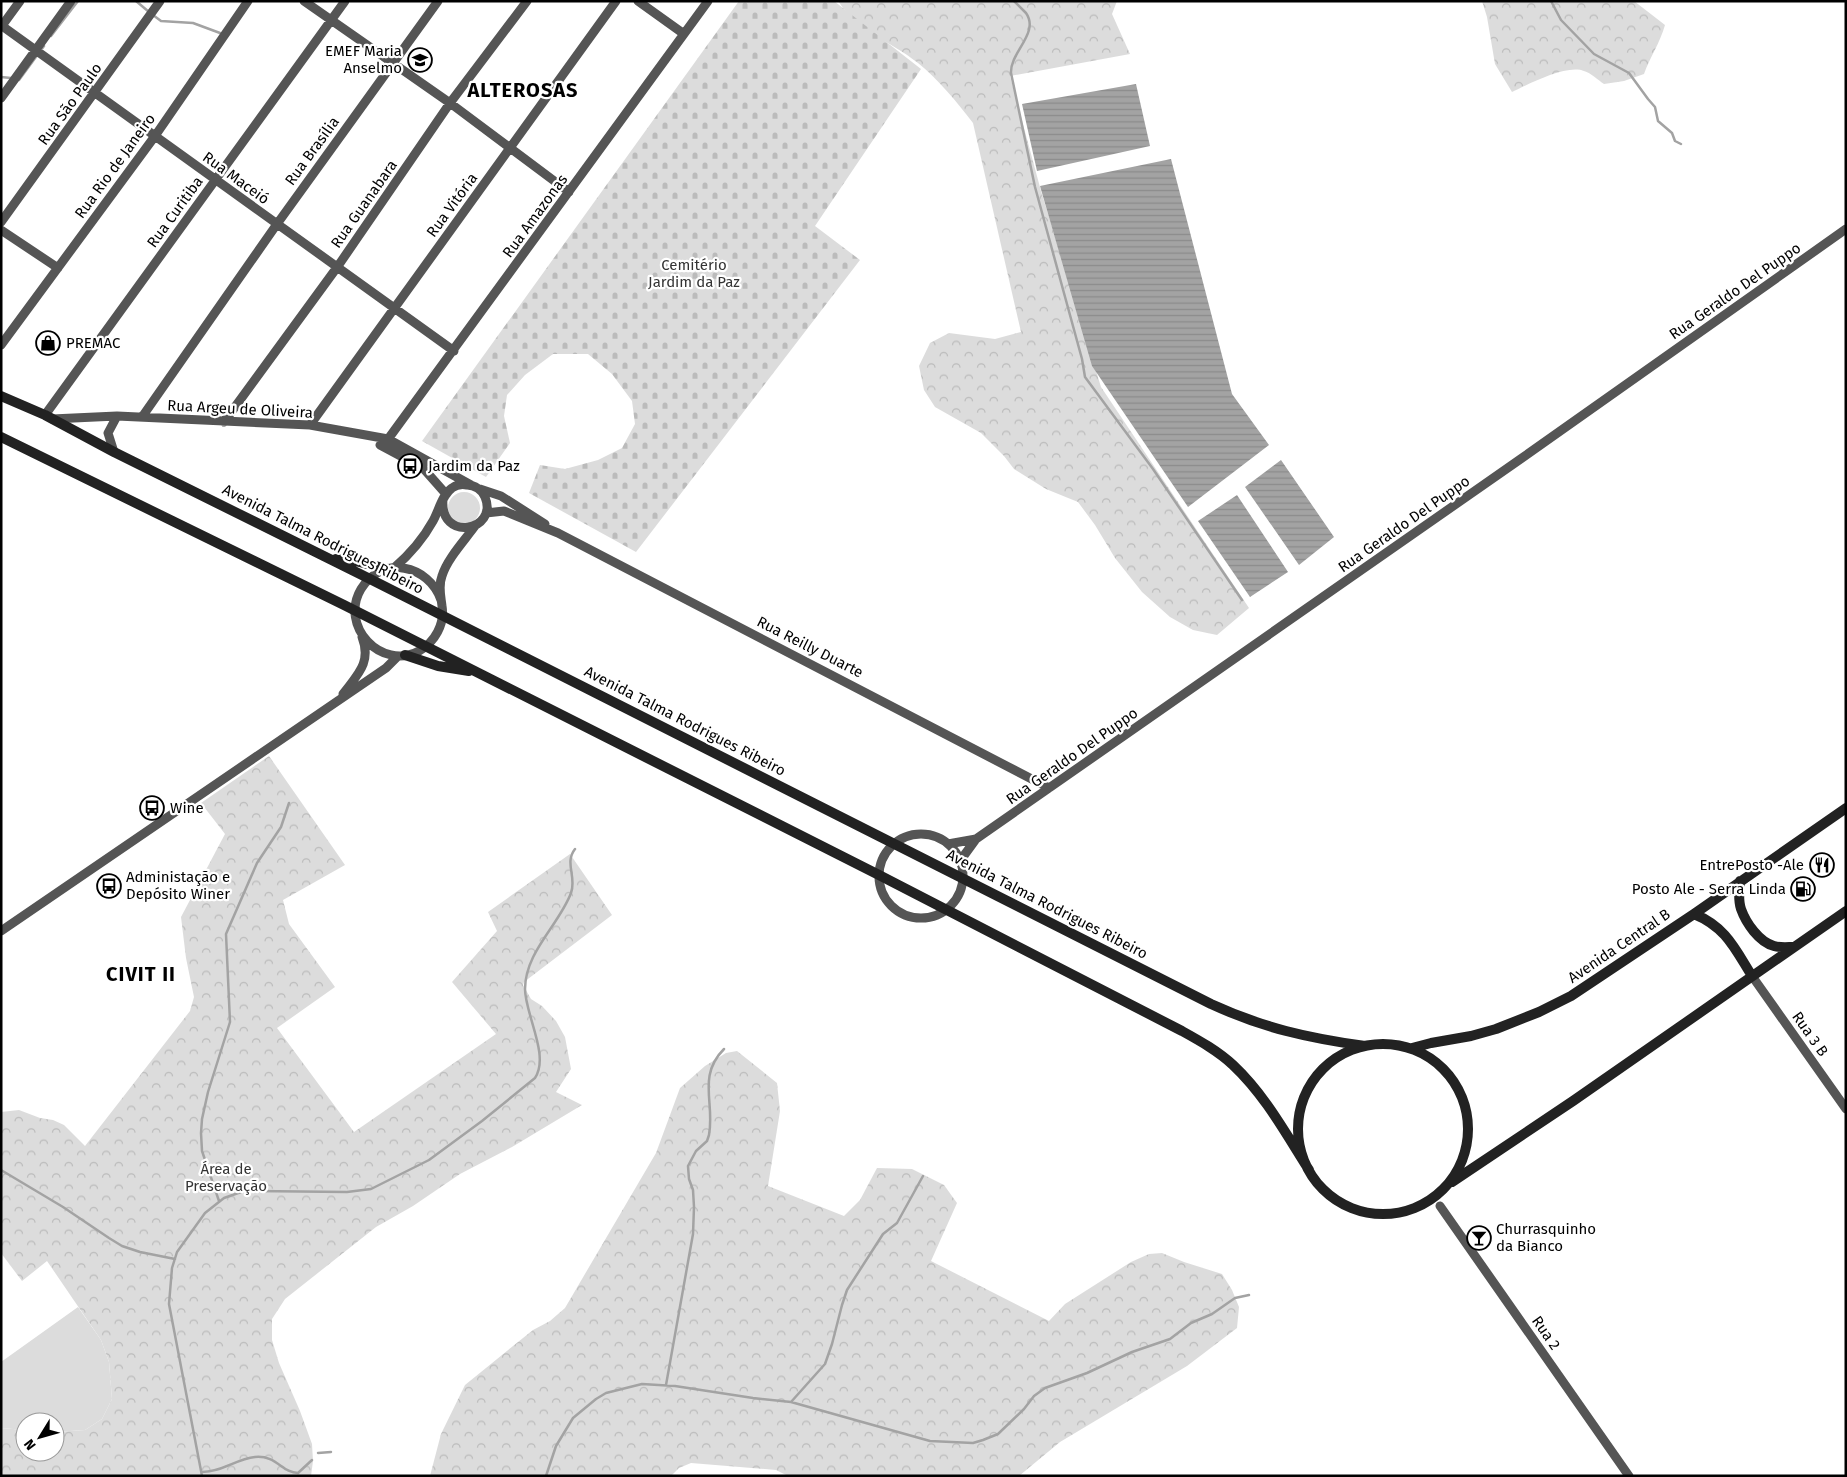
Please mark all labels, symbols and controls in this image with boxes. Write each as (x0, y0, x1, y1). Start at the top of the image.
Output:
place label: EMEF Maria Anselmo (325, 42, 402, 77)
school or university icon: EMEF Maria Anselmo (407, 47, 433, 73)
street label: Rua São Paulo (34, 60, 106, 148)
district label: ALTEROSAS (467, 78, 578, 102)
street label: Rua Rio de Janeiro (71, 110, 159, 222)
street label: Rua Brasília (281, 113, 343, 189)
street label: Rua Maceió (199, 148, 273, 208)
street label: Rua Guanabara (327, 156, 401, 252)
street label: Rua Vitória (423, 170, 481, 240)
street label: Rua Amazonas (499, 171, 571, 261)
street label: Rua Curitiba (143, 173, 207, 251)
street label: Rua Geraldo Del Puppo (1666, 239, 1804, 343)
park label: Cemitério Jardim da Paz (648, 256, 740, 291)
shop icon: PREMAC (35, 330, 61, 356)
place label: PREMAC (66, 334, 121, 352)
street label: Rua Argeu de Oliveira (167, 396, 313, 422)
bus stop icon: Jardim da Paz (397, 453, 423, 479)
place label: Jardim da Paz (428, 457, 520, 475)
street label: Rua Geraldo Del Puppo (1335, 472, 1473, 576)
street label: Avenida Talma Rodrigues Ribeiro (219, 480, 427, 598)
street label: Rua Reilly Duarte (754, 612, 866, 682)
street label: Avenida Talma Rodrigues Ribeiro (581, 662, 789, 780)
street label: Rua Geraldo Del Puppo (1003, 704, 1141, 808)
bus stop icon: Wine (139, 795, 165, 821)
place label: Wine (170, 799, 204, 817)
street label: Avenida Talma Rodrigues Ribeiro (943, 845, 1151, 963)
restaurant icon: EntrePosto -Ale (1809, 852, 1835, 878)
place label: EntrePosto -Ale (1699, 856, 1804, 874)
place label: Administação e Depósito Winer (126, 868, 230, 903)
bus stop icon: Administação e Depósito Winer (96, 873, 122, 899)
fuel station icon: Posto Ale - Serra Linda (1790, 876, 1816, 902)
place label: Posto Ale - Serra Linda (1632, 880, 1786, 898)
street label: Avenida Central B (1564, 905, 1674, 987)
district label: CIVIT II (106, 962, 176, 986)
street label: Rua 3 B (1788, 1008, 1832, 1060)
park label: Área de Preservação (185, 1160, 267, 1195)
place label: Churrasquinho da Bianco (1496, 1220, 1596, 1255)
bar icon: Churrasquinho da Bianco (1466, 1225, 1492, 1251)
street label: Rua 2 (1528, 1313, 1564, 1353)
north arrow (15, 1412, 65, 1462)
text: N (20, 1436, 40, 1453)

